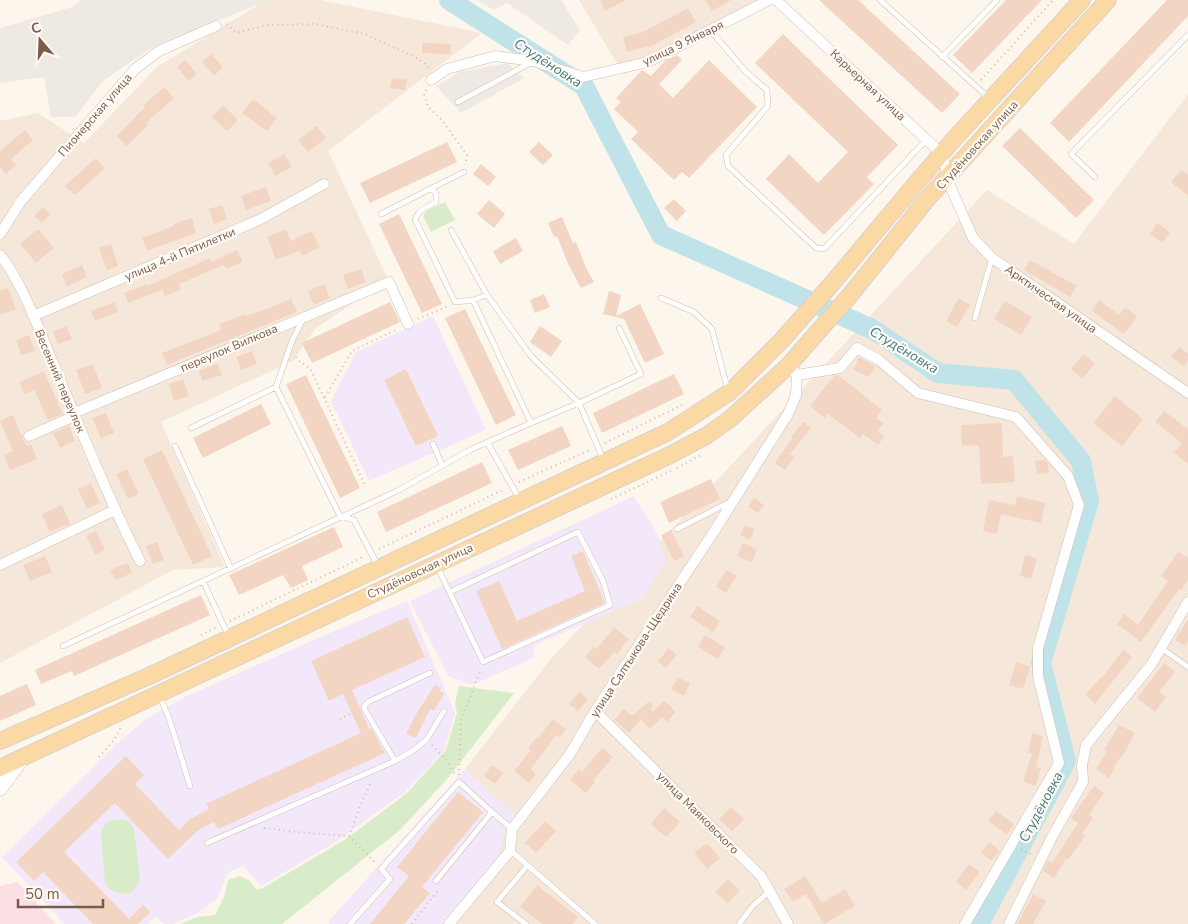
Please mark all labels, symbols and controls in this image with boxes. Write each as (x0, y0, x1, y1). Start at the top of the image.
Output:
north arrow (15, 15, 65, 65)
street label: улица 9 Января (640, 16, 726, 70)
text: С (28, 17, 44, 39)
water label: Студёновка (510, 34, 586, 92)
street label: Карьерная улица (827, 46, 909, 124)
street label: Пионерская улица (55, 70, 135, 160)
street label: Студёновская улица (933, 97, 1021, 193)
street label: улица 4-й Пятилетки (122, 223, 238, 285)
street label: Арктическая улица (1002, 261, 1100, 337)
street label: переулок Вилкова (178, 320, 280, 376)
water label: Студёновка (866, 322, 942, 378)
street label: Весенний переулок (31, 327, 89, 436)
street label: Студёновская улица (364, 539, 476, 603)
street label: улица Салтыкова-Щедрина (586, 580, 686, 720)
street label: улица Маяковского (653, 768, 743, 858)
water label: Студёновка (1014, 768, 1068, 846)
scale bar (18, 876, 102, 908)
text: 50 m (25, 884, 60, 904)

